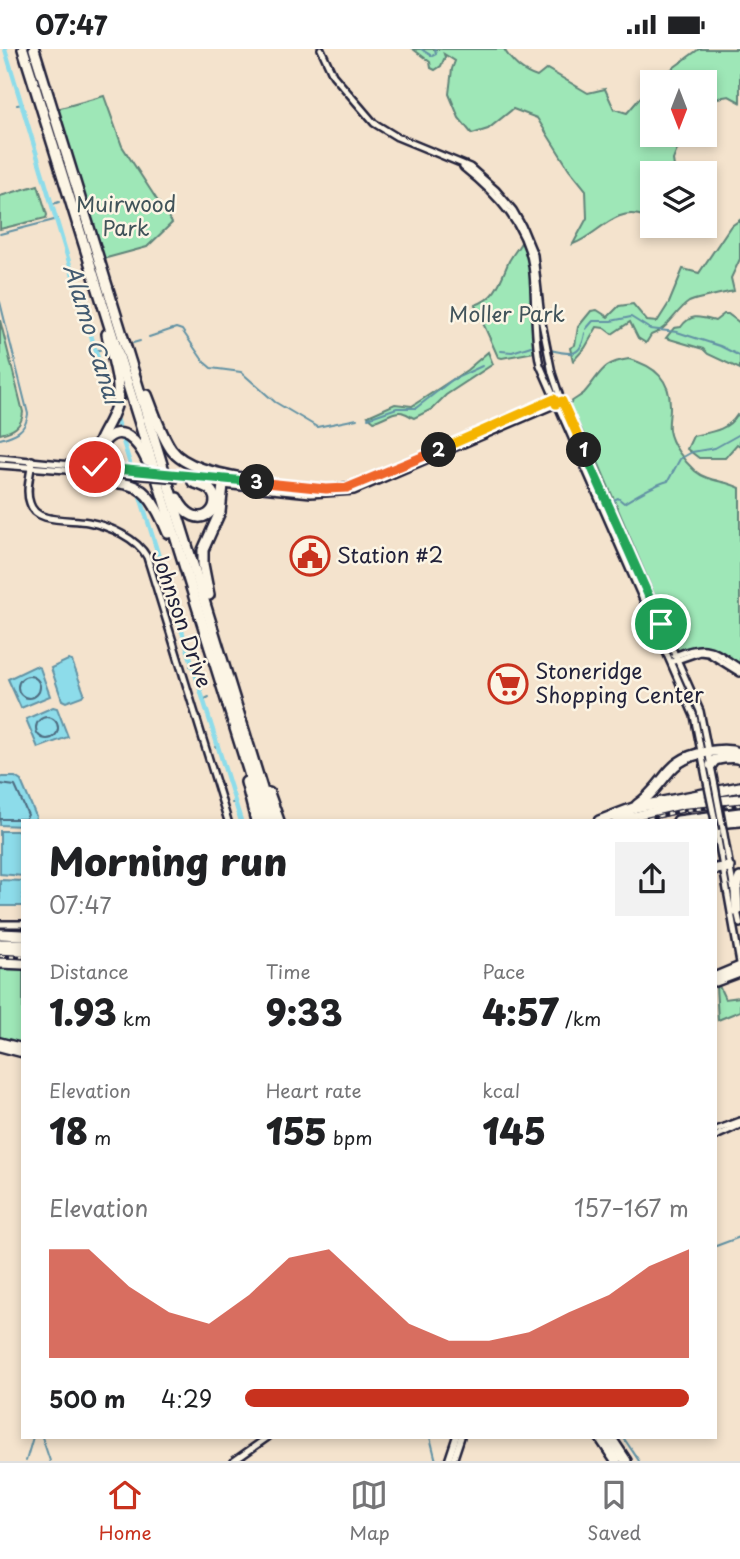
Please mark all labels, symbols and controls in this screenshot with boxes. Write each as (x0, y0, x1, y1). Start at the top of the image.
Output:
text: 07:47 (35, 5, 107, 44)
north arrow (640, 70, 718, 147)
map controls (640, 70, 717, 238)
button: layers (640, 161, 717, 238)
park label: Muirwood Park (76, 187, 176, 243)
water label: Alamo Canal (56, 259, 132, 411)
park label: Moller Park (449, 297, 565, 329)
pin: 2 (422, 433, 457, 467)
pin: 1 (566, 433, 602, 467)
text: 2 (432, 435, 445, 463)
text: 1 (579, 435, 588, 463)
pin (65, 437, 125, 497)
icon: check (76, 448, 114, 486)
pin: 3 (240, 465, 274, 499)
text: 3 (250, 467, 263, 495)
public building icon: Station #2 (289, 535, 331, 577)
place label: Station #2 (337, 538, 443, 570)
street label: Johnson Drive (144, 545, 221, 692)
pin (631, 594, 691, 654)
icon: arrive (642, 605, 680, 643)
place label: Stoneridge Shopping Center (535, 654, 704, 710)
supermarket icon: Stoneridge Shopping Center (487, 663, 529, 705)
text: Morning run (49, 832, 287, 889)
button: share (615, 842, 689, 916)
text: 07:47 (49, 887, 112, 922)
text: Distance (49, 957, 129, 985)
text: Time (266, 957, 311, 985)
text: Pace (482, 957, 525, 985)
text: 1.93 (49, 985, 116, 1038)
text: 9:33 (266, 985, 343, 1038)
text: 4:57 (482, 985, 559, 1038)
text: km (116, 1004, 151, 1032)
text: /km (559, 1004, 601, 1032)
text: Elevation (49, 1076, 131, 1104)
text: Heart rate (266, 1076, 362, 1104)
text: kcal (482, 1076, 520, 1104)
text: 18 (49, 1104, 88, 1157)
text: 155 (266, 1104, 327, 1157)
text: 145 (482, 1104, 546, 1157)
text: m (88, 1123, 111, 1151)
text: bpm (327, 1123, 373, 1151)
text: Elevation (49, 1190, 148, 1225)
text: 157–167 m (574, 1190, 689, 1225)
text: 500 m (49, 1381, 126, 1416)
text: 4:29 (161, 1381, 212, 1416)
tab: Home (99, 1476, 152, 1546)
tab: Map (349, 1476, 390, 1546)
tab: Saved (587, 1476, 641, 1546)

